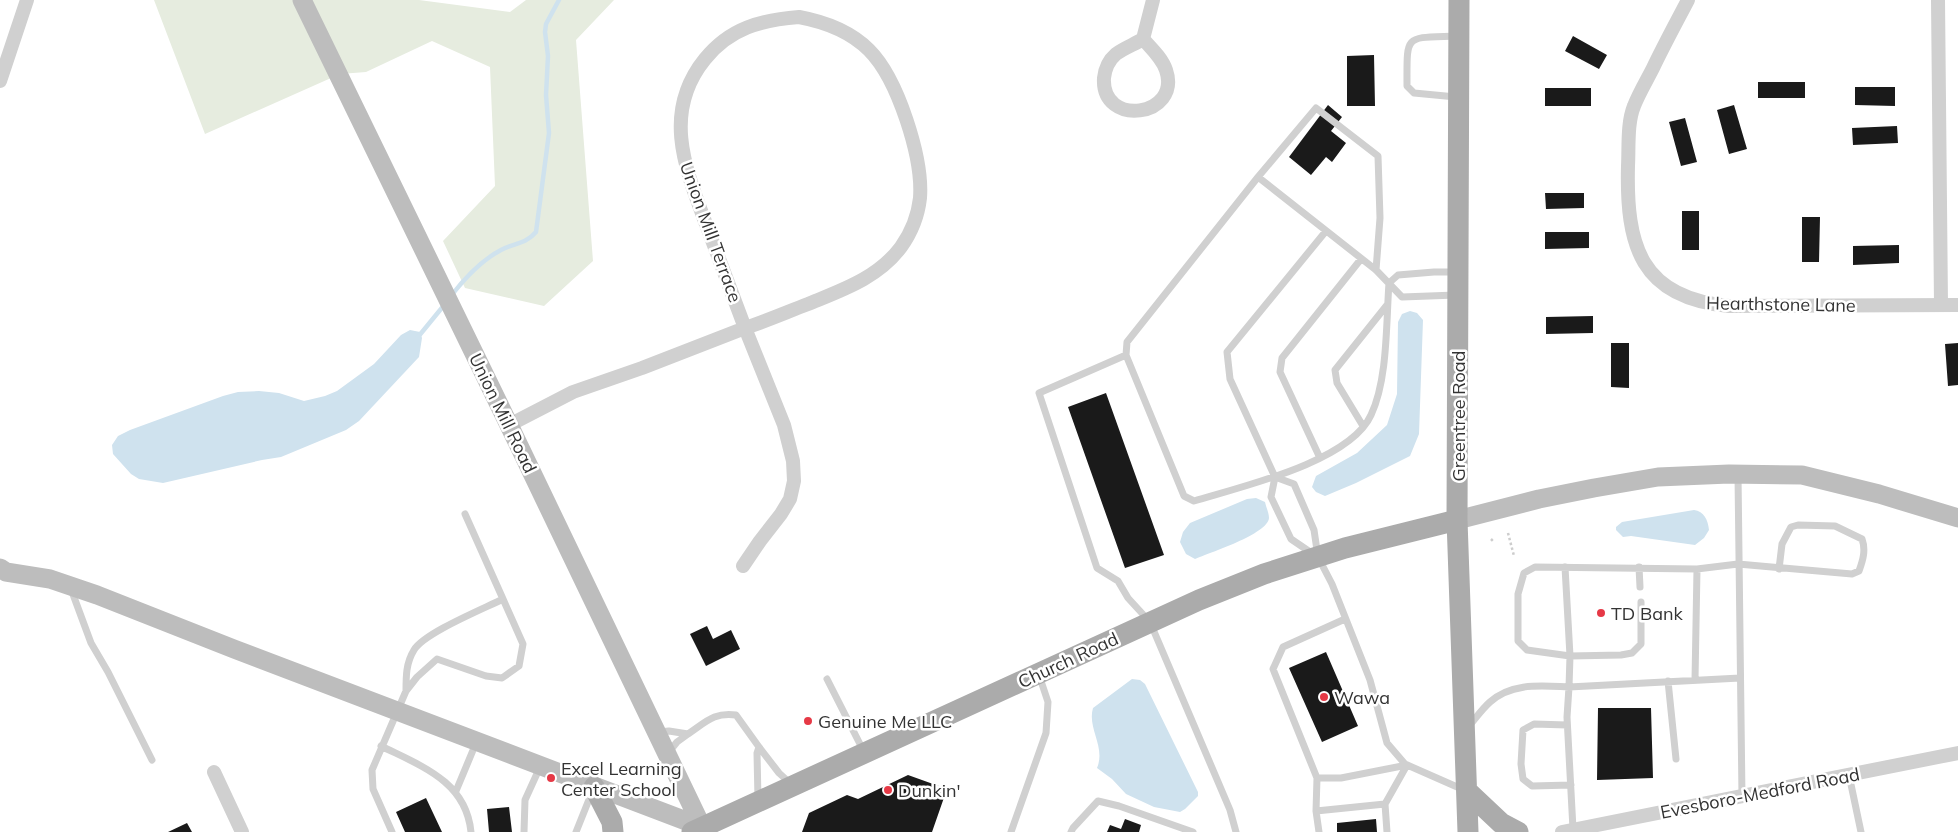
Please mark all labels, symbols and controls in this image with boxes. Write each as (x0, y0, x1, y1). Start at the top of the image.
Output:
street label: Union Mill Terrace (675, 158, 747, 306)
street label: Hearthstone Lane (1706, 291, 1856, 317)
street label: Union Mill Road (464, 349, 542, 477)
street label: Greentree Road (1447, 351, 1470, 481)
place label: TD Bank (1611, 602, 1684, 625)
marker: TD Bank (1595, 607, 1607, 619)
street label: Church Road (1014, 627, 1122, 693)
place label: Wawa (1334, 686, 1390, 709)
marker: Wawa (1318, 691, 1330, 703)
place label: Genuine Me LLC (818, 710, 952, 733)
marker: Genuine Me LLC (802, 715, 814, 727)
place label: Excel Learning Center School (561, 757, 682, 801)
street label: Evesboro-Medford Road (1658, 762, 1862, 824)
marker: Excel Learning Center School (545, 772, 557, 784)
place label: Dunkin' (898, 779, 960, 802)
marker: Dunkin' (882, 784, 894, 796)

